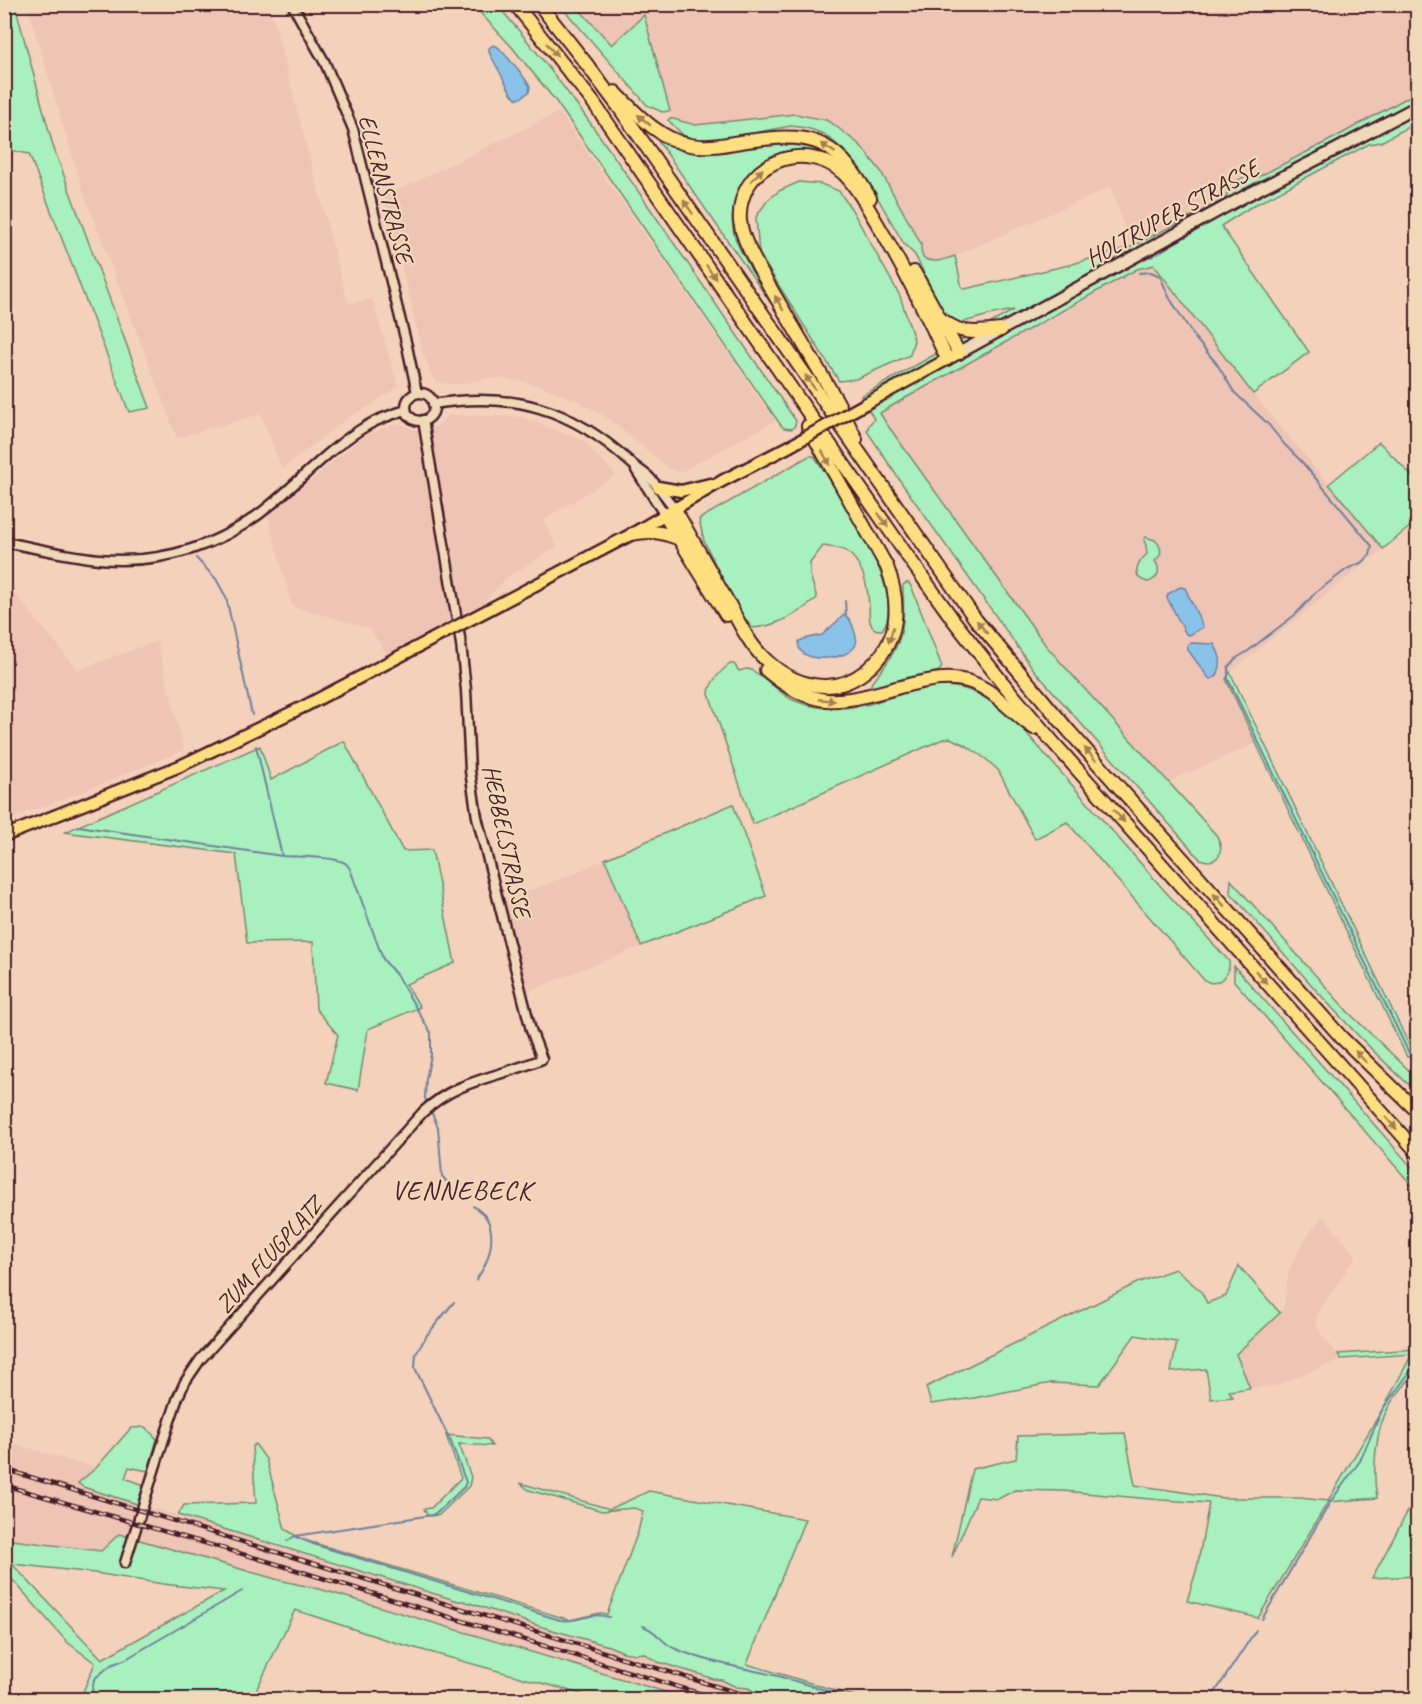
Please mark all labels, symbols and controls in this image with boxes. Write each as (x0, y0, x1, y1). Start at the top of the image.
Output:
one-way arrow (546, 42, 559, 58)
street label: ELLERNSTRASSE (352, 112, 421, 270)
one-way arrow (637, 114, 652, 127)
one-way arrow (820, 143, 836, 154)
street label: HOLTRUPER STRASSE (1080, 151, 1267, 273)
one-way arrow (750, 168, 765, 182)
one-way arrow (682, 199, 694, 215)
one-way arrow (705, 263, 717, 279)
one-way arrow (774, 295, 785, 311)
one-way arrow (804, 375, 816, 391)
one-way arrow (821, 449, 831, 466)
one-way arrow (877, 512, 889, 528)
one-way arrow (977, 620, 989, 635)
one-way arrow (886, 626, 895, 644)
one-way arrow (818, 695, 837, 705)
one-way arrow (1084, 747, 1097, 762)
street label: HEBBELSTRASSE (476, 762, 538, 923)
one-way arrow (1112, 808, 1125, 823)
one-way arrow (1213, 893, 1226, 908)
one-way arrow (1254, 969, 1267, 984)
one-way arrow (1354, 1050, 1368, 1064)
one-way arrow (1384, 1115, 1397, 1130)
district label: VENNEBECK (391, 1173, 537, 1207)
street label: ZUM FLUGPLATZ (209, 1188, 331, 1319)

